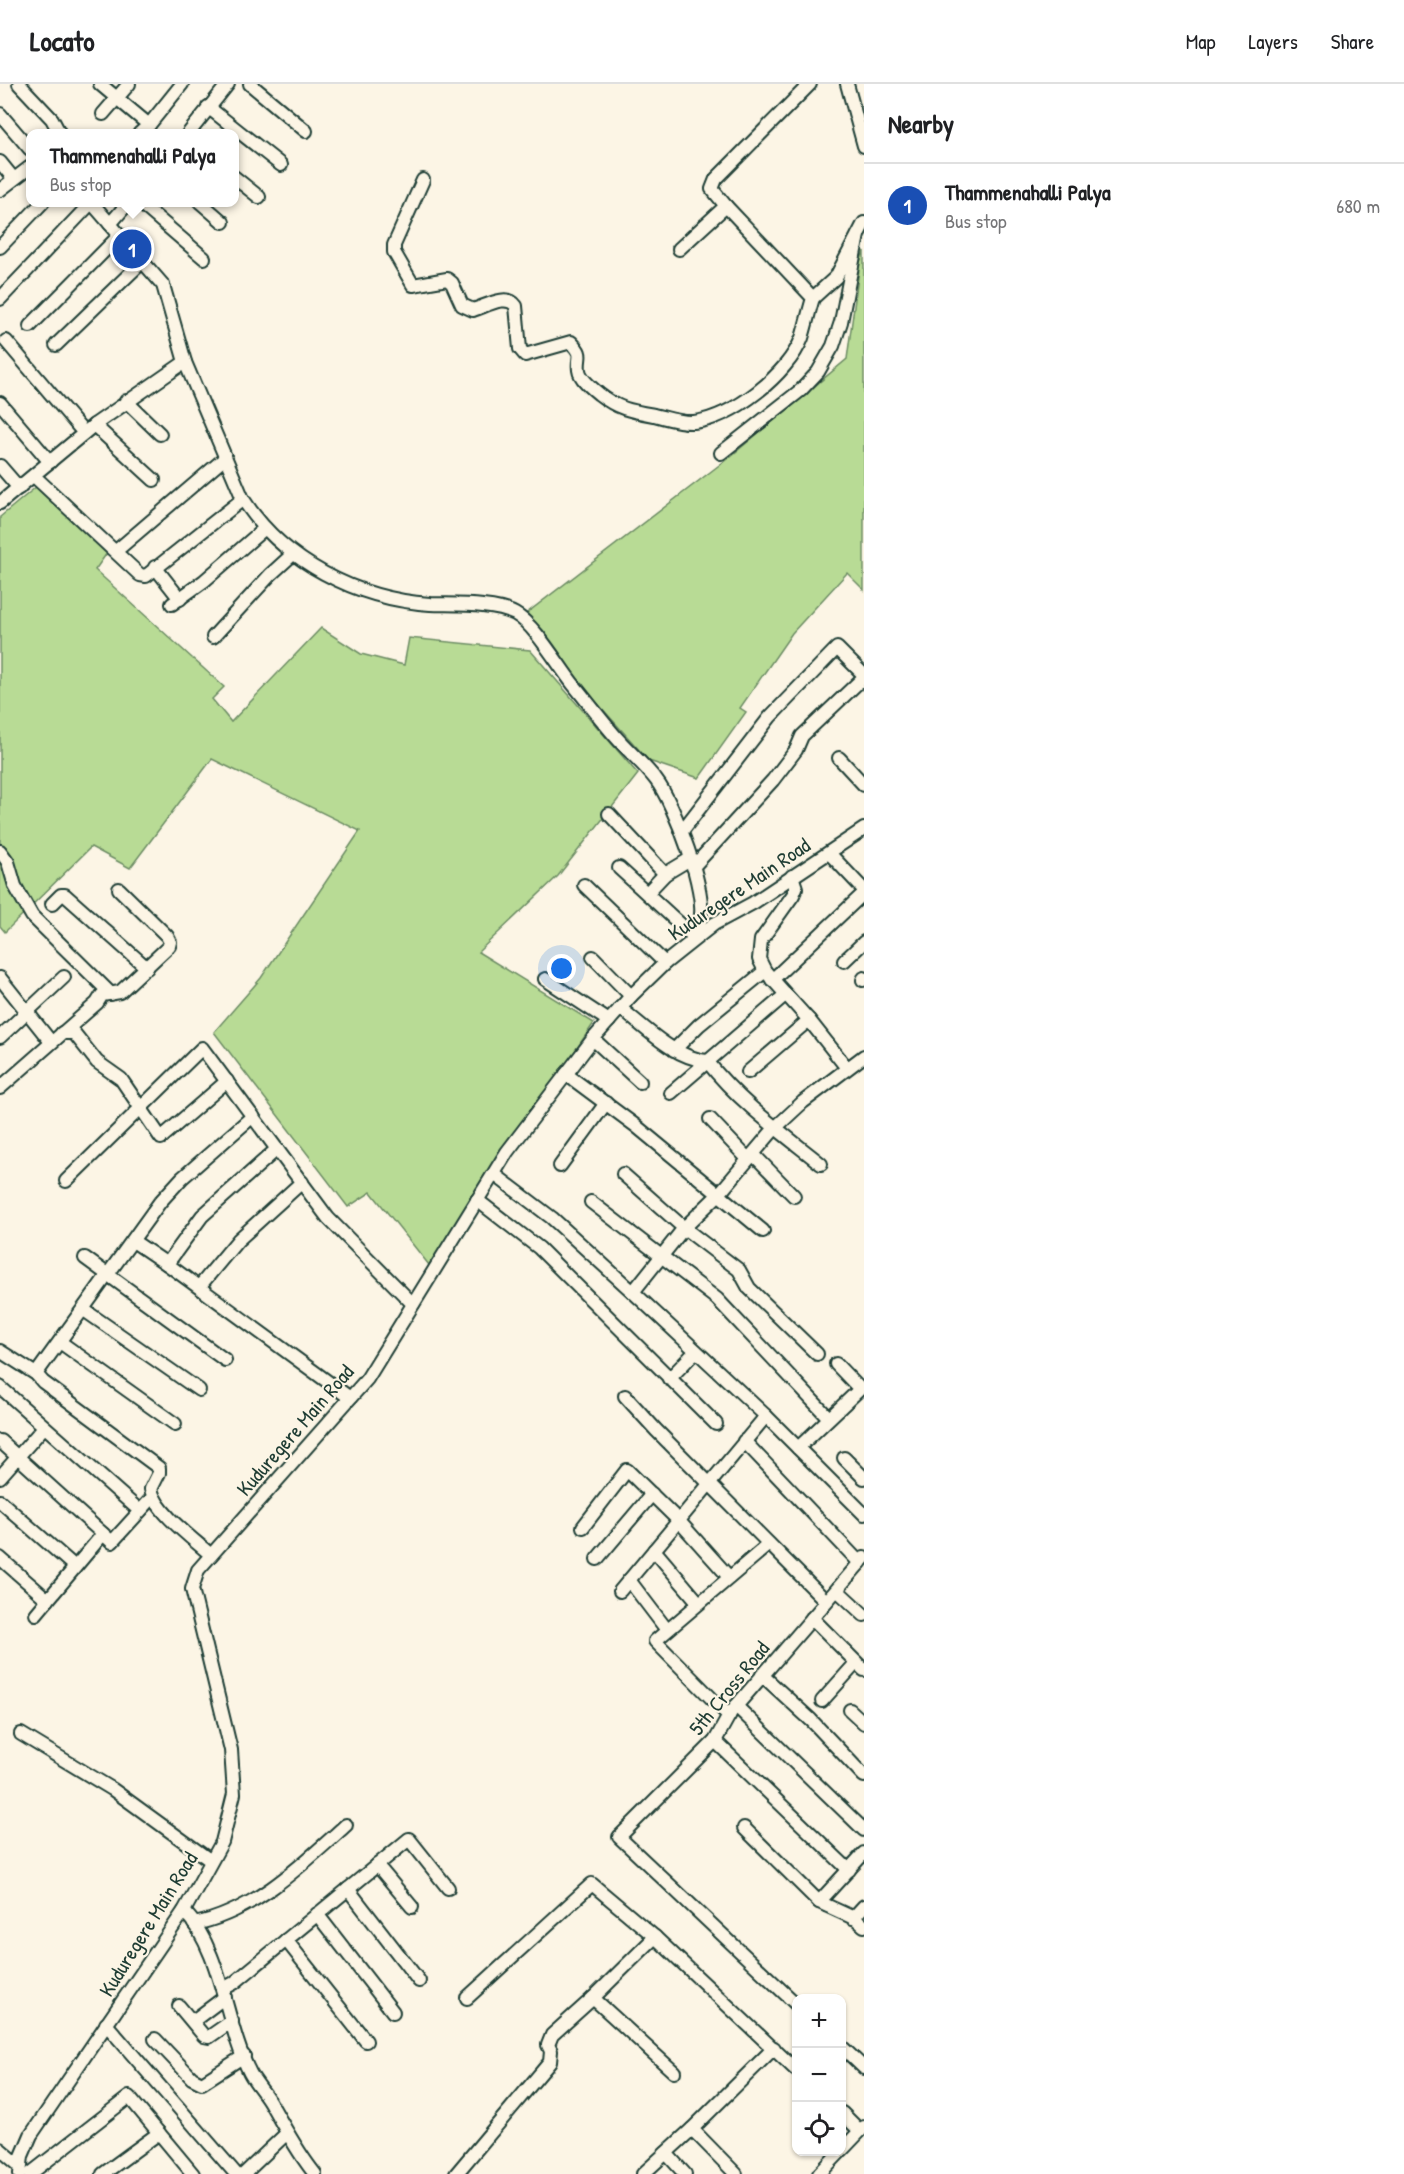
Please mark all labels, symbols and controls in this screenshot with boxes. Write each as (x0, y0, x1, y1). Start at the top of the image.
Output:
text: Locato (30, 22, 94, 60)
text: Map (1186, 27, 1215, 56)
text: Layers (1248, 27, 1298, 56)
text: Share (1331, 27, 1374, 56)
text: Nearby (888, 106, 954, 141)
popup (26, 129, 239, 207)
text: Thammenahalli Palya (50, 140, 215, 170)
text: Bus stop (50, 170, 111, 197)
text: Thammenahalli Palya (945, 177, 1111, 207)
text: 1 (904, 192, 911, 219)
text: 680 m (1336, 192, 1380, 219)
text: Bus stop (945, 207, 1007, 234)
pin: 1 (112, 226, 152, 272)
street label: Kuduregere Main Road (662, 831, 816, 947)
your location (547, 954, 576, 983)
street label: Kuduregere Main Road (230, 1358, 360, 1502)
street label: 5th Cross Road (682, 1635, 776, 1741)
street label: Kuduregere Main Road (92, 1846, 204, 2002)
map controls (792, 1994, 846, 2156)
button: + (792, 1994, 846, 2048)
button: − (792, 2048, 846, 2102)
button: locate (792, 2102, 846, 2156)

